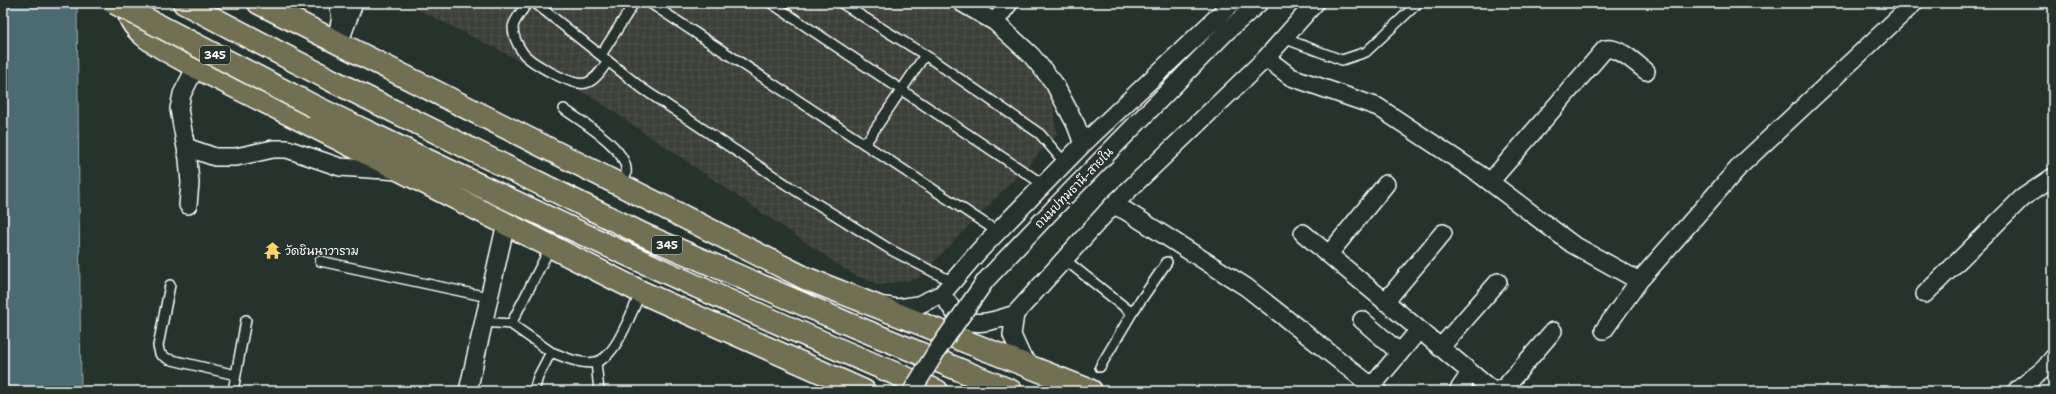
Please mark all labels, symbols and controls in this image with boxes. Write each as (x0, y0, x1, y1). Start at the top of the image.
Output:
road number: 345 (200, 46, 230, 64)
street label: ถนนปทุมธานี-สายใน (1031, 144, 1117, 233)
road number: 345 (652, 236, 682, 254)
temple icon: วัดชินนาวาราม (262, 241, 282, 261)
place label: วัดชินนาวาราม (285, 243, 359, 259)

